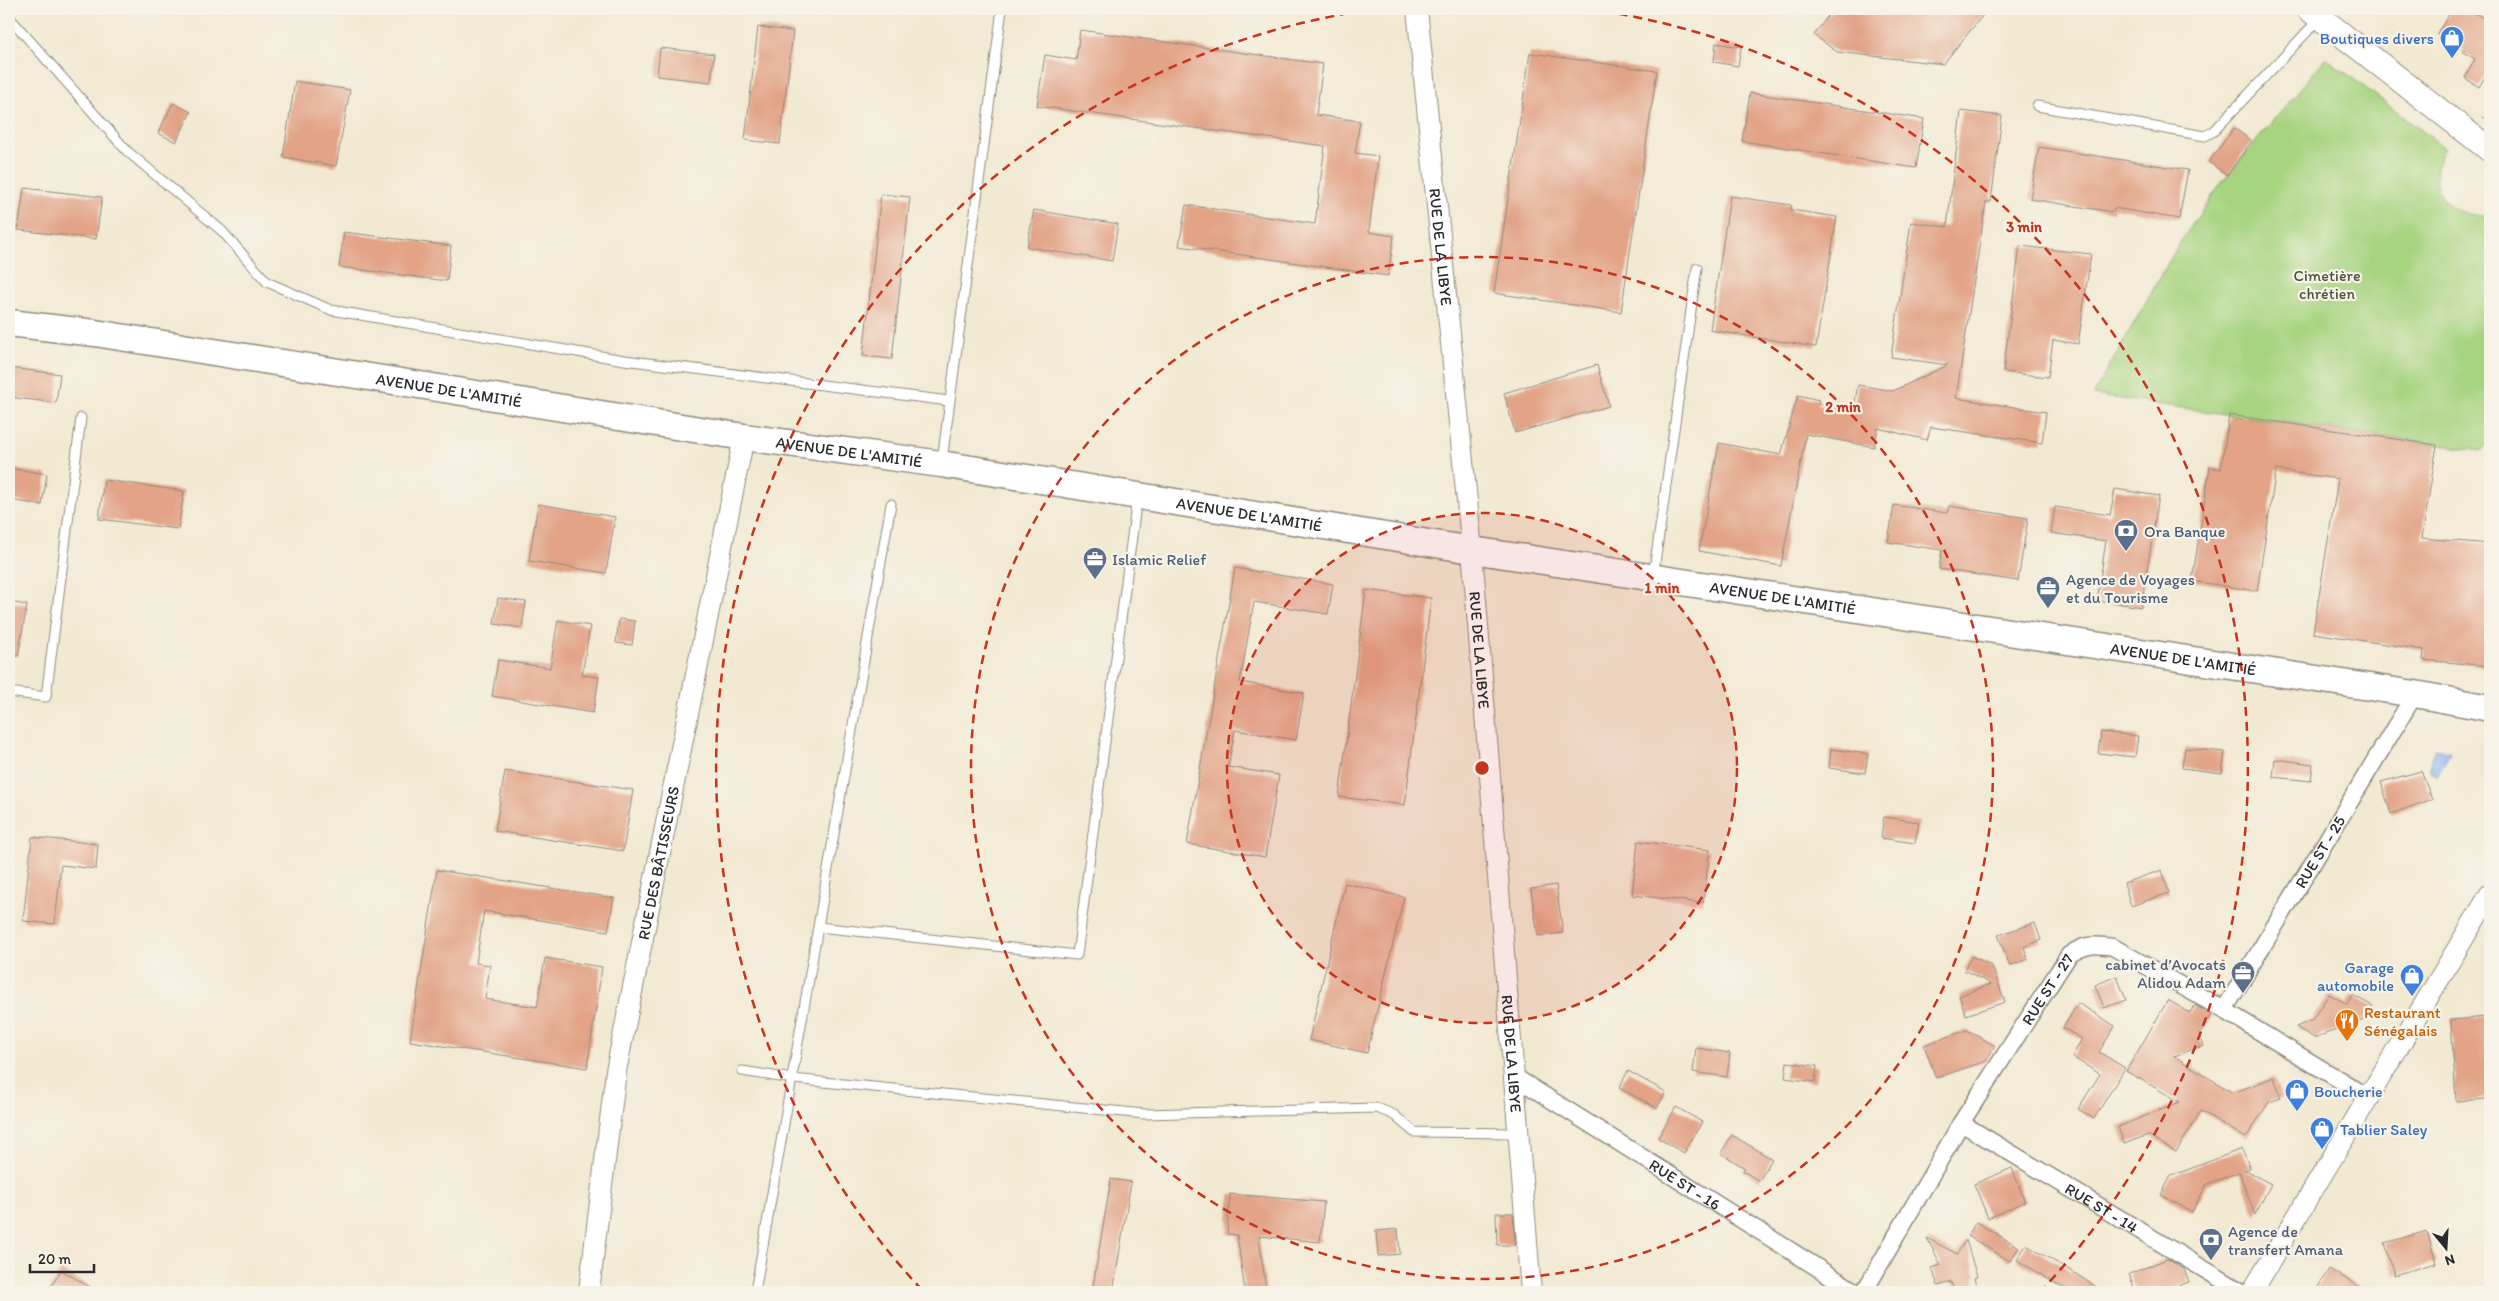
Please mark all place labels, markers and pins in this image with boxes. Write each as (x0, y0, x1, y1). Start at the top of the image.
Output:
shop icon: Boutiques divers (2439, 25, 2465, 59)
place label: Boutiques divers (2320, 29, 2434, 48)
bank icon: Ora Banque (2113, 518, 2139, 552)
place label: Ora Banque (2144, 522, 2225, 541)
office icon: Islamic Relief (1082, 546, 1108, 580)
place label: Islamic Relief (1112, 550, 1207, 569)
place label: Agence de Voyages et du Tourisme (2066, 570, 2195, 607)
office icon: Agence de Voyages et du Tourisme (2035, 575, 2061, 609)
centre of rings (1473, 759, 1491, 777)
place label: cabinet d’Avocats Alidou Adam (2105, 955, 2227, 992)
place label: Garage automobile (2317, 958, 2394, 995)
office icon: cabinet d’Avocats Alidou Adam (2230, 960, 2256, 994)
shop icon: Garage automobile (2399, 963, 2425, 997)
place label: Restaurant Sénégalais (2364, 1003, 2441, 1040)
restaurant icon: Restaurant Sénégalais (2334, 1008, 2360, 1042)
shop icon: Boucherie (2284, 1078, 2310, 1112)
place label: Boucherie (2314, 1082, 2383, 1101)
shop icon: Tablier Saley (2309, 1116, 2335, 1150)
place label: Tablier Saley (2340, 1120, 2428, 1139)
place label: Agence de transfert Amana (2228, 1222, 2344, 1259)
bank icon: Agence de transfert Amana (2198, 1227, 2224, 1261)

